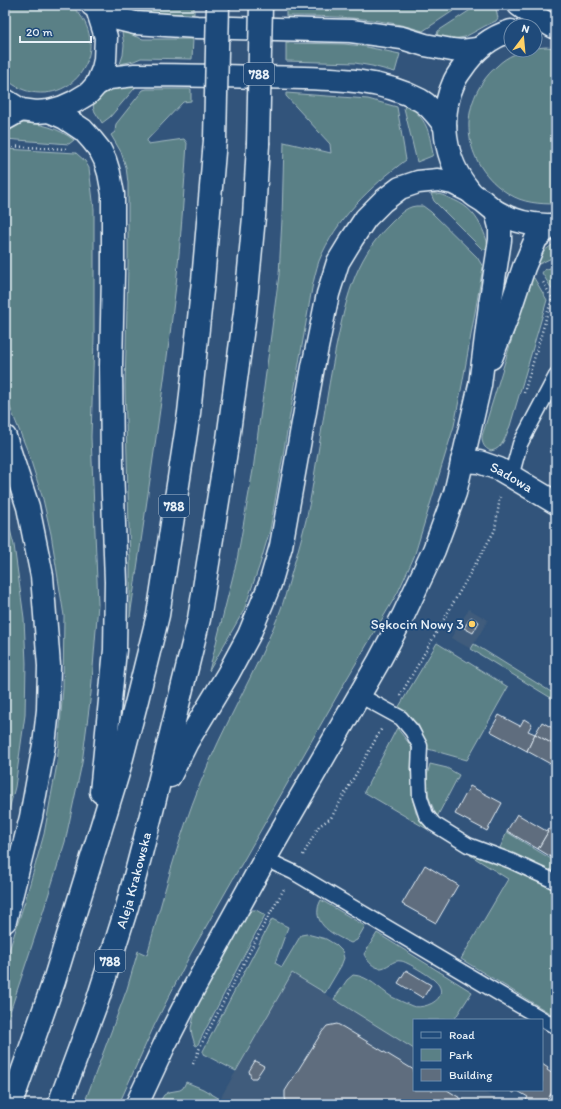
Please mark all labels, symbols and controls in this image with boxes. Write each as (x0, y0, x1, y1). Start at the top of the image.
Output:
scale bar (20, 18, 91, 44)
north arrow (503, 18, 543, 58)
text: N (520, 22, 531, 36)
text: 20 m (26, 25, 53, 39)
road number: 788 (244, 63, 274, 85)
street label: Sadowa (488, 458, 537, 496)
road number: 788 (159, 495, 189, 517)
place label: Sękocin Nowy 3 (371, 616, 464, 633)
marker: Sękocin Nowy 3 (467, 619, 477, 629)
street label: Aleja Krakowska (112, 830, 155, 931)
road number: 788 (95, 950, 125, 972)
legend (413, 1019, 543, 1091)
text: Road (449, 1028, 475, 1042)
text: Park (449, 1048, 473, 1062)
text: Building (449, 1068, 493, 1082)

